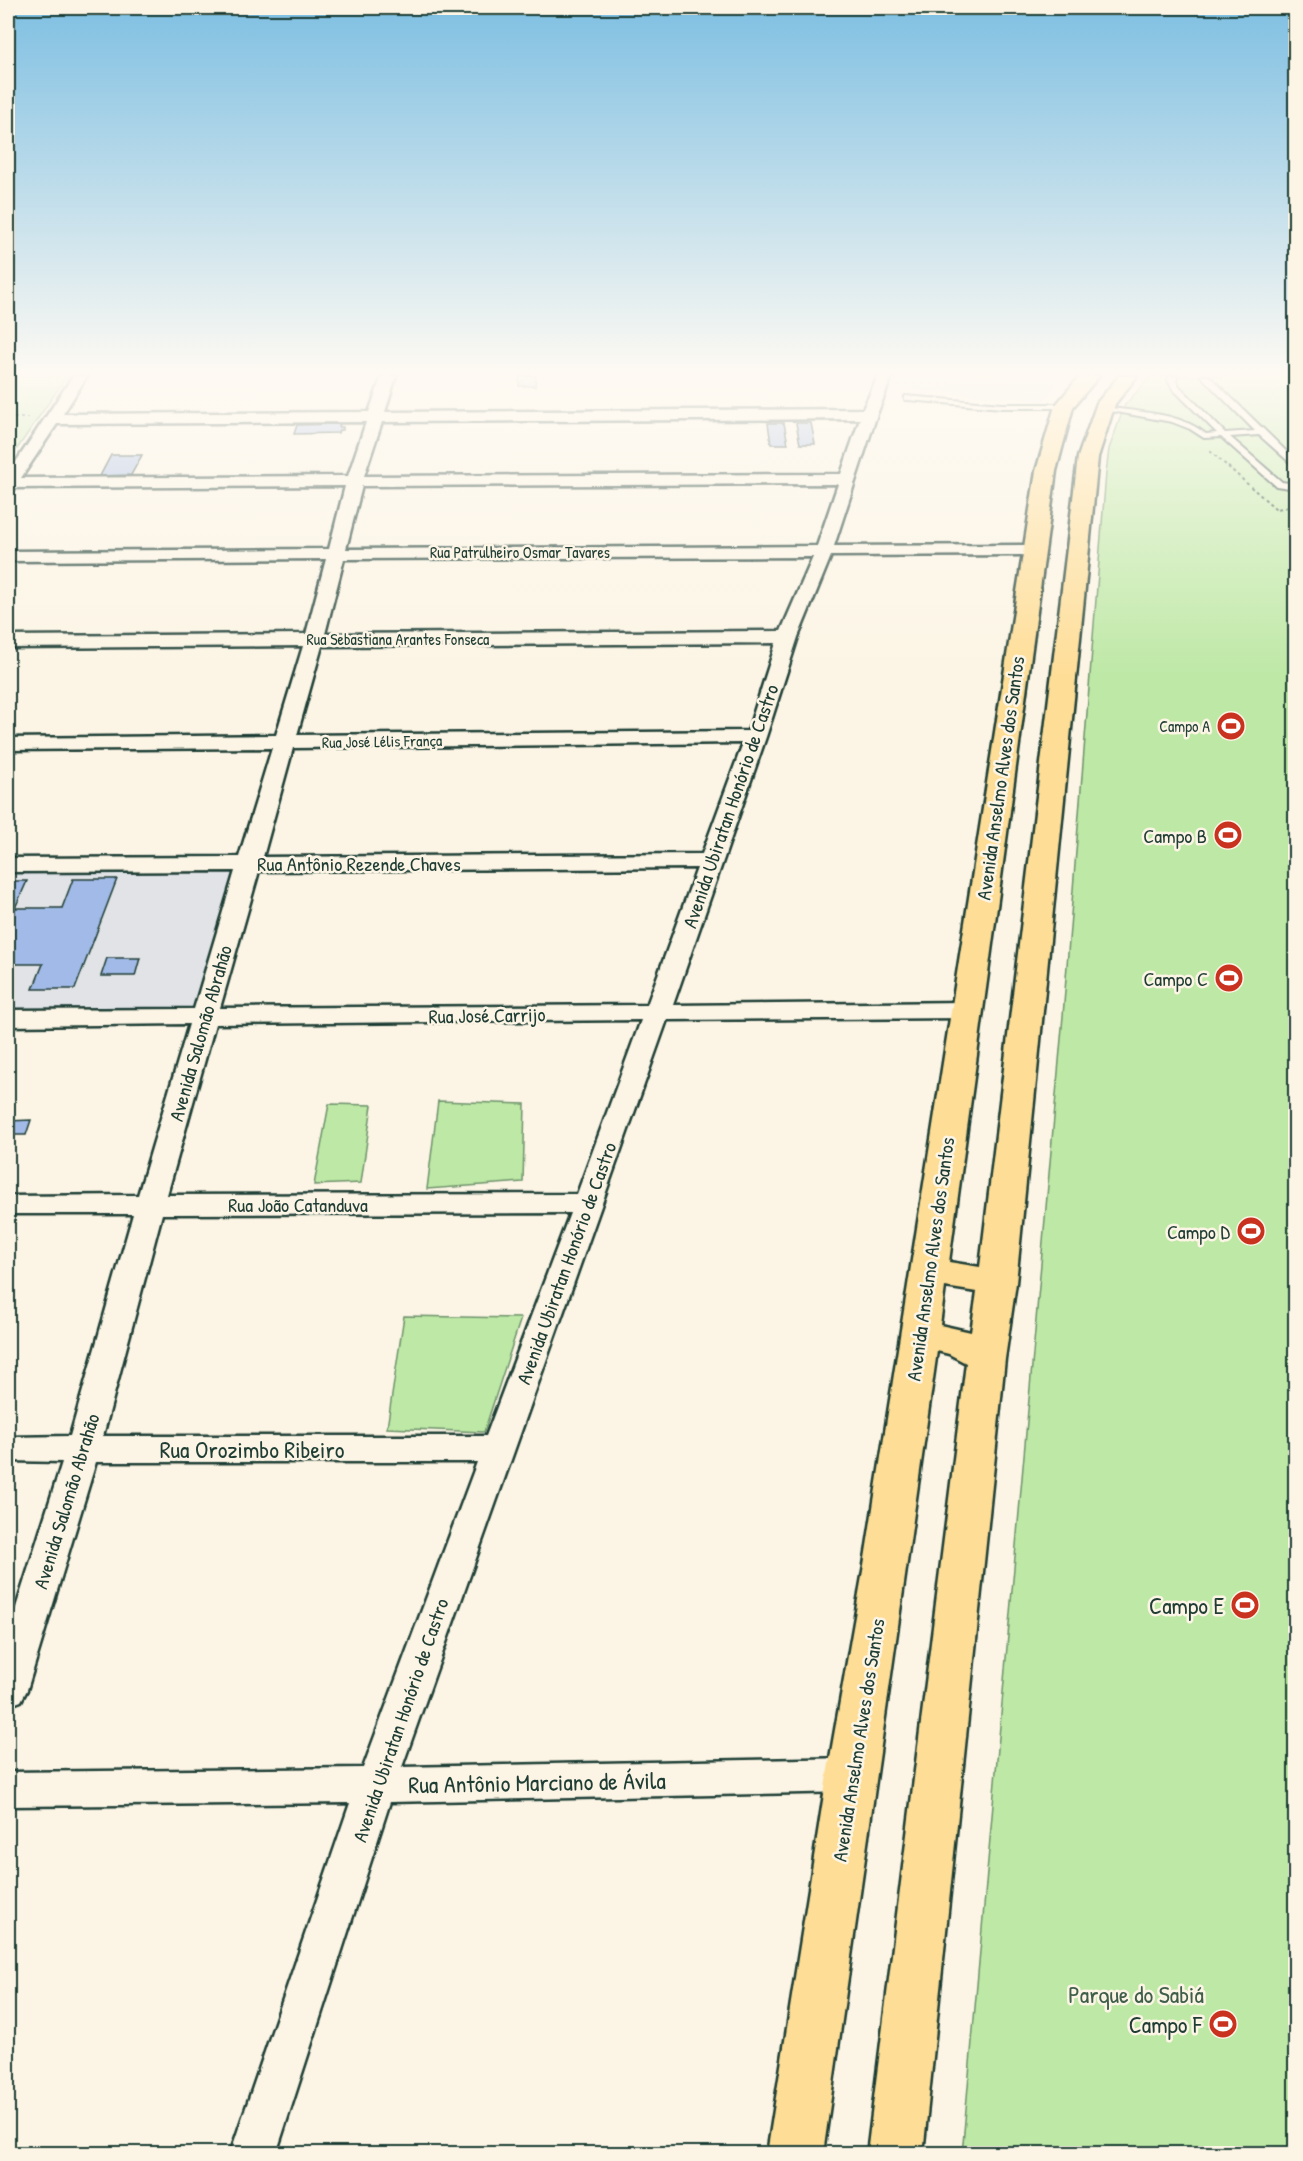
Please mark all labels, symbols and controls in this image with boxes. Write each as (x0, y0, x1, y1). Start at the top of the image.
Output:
street label: Rua Patrulheiro Osmar Tavares (430, 541, 610, 563)
street label: Rua Sebastiana Arantes Fonseca (307, 628, 489, 650)
street label: Avenida Anselmo Alves dos Santos (970, 654, 1031, 902)
street label: Avenida Ubiratan Honório de Castro (676, 681, 784, 931)
sports icon: Campo A (1215, 710, 1247, 742)
place label: Campo A (1159, 715, 1210, 737)
street label: Rua José Lélis França (322, 729, 442, 753)
sports icon: Campo B (1212, 819, 1244, 851)
place label: Campo B (1143, 822, 1207, 849)
street label: Rua Antônio Rezende Chaves (257, 850, 461, 877)
street label: Avenida Salomão Abrahão (162, 942, 238, 1124)
sports icon: Campo C (1213, 962, 1245, 994)
place label: Campo C (1143, 965, 1208, 992)
street label: Rua José Carrijo (428, 1000, 546, 1030)
street label: Avenida Anselmo Alves dos Santos (900, 1135, 961, 1383)
street label: Avenida Ubiratan Honório de Castro (510, 1138, 622, 1388)
street label: Rua João Catanduva (228, 1191, 368, 1218)
sports icon: Campo D (1235, 1215, 1267, 1247)
place label: Campo D (1167, 1218, 1230, 1245)
street label: Avenida Salomão Abrahão (27, 1410, 105, 1592)
street label: Rua Orozimbo Ribeiro (160, 1433, 345, 1465)
place label: Campo E (1149, 1589, 1224, 1621)
sports icon: Campo E (1229, 1589, 1261, 1621)
street label: Avenida Ubiratan Honório de Castro (346, 1595, 454, 1845)
street label: Avenida Anselmo Alves dos Santos (825, 1616, 891, 1863)
street label: Rua Antônio Marciano de Ávila (408, 1764, 666, 1800)
park label: Parque do Sabiá (1068, 1978, 1204, 2010)
place label: Campo F (1129, 2008, 1203, 2040)
sports icon: Campo F (1207, 2008, 1239, 2040)

